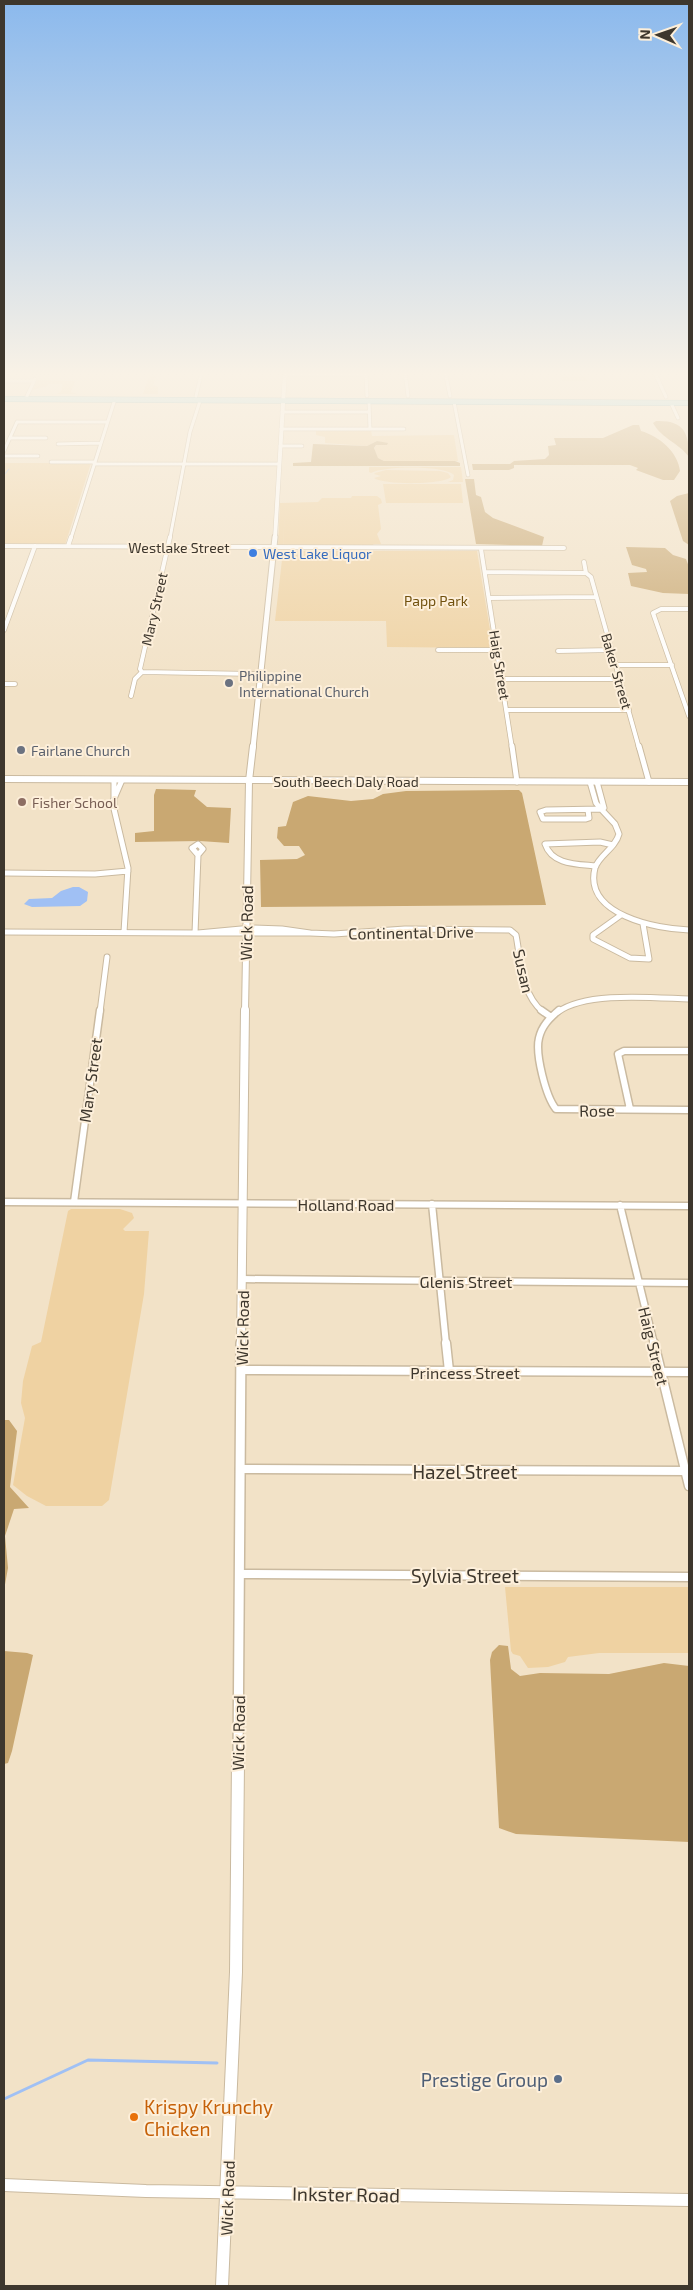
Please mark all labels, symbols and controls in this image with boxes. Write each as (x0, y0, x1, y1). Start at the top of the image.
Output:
north arrow (633, 10, 683, 60)
text: N (636, 29, 653, 40)
street label: Westlake Street (128, 539, 230, 556)
place label: West Lake Liquor (263, 545, 372, 562)
marker: West Lake Liquor (247, 547, 259, 559)
street label: Mary Street (137, 571, 171, 647)
park label: Papp Park (404, 592, 468, 609)
street label: Haig Street (486, 629, 514, 701)
street label: Baker Street (598, 631, 636, 711)
place label: Philippine International Church (239, 667, 369, 700)
marker: Philippine International Church (223, 677, 235, 689)
place label: Fairlane Church (31, 742, 130, 759)
marker: Fairlane Church (15, 744, 27, 756)
street label: South Beech Daly Road (273, 773, 419, 790)
place label: Fisher School (32, 794, 118, 811)
marker: Fisher School (16, 796, 28, 808)
street label: Wick Road (236, 885, 256, 961)
street label: Continental Drive (348, 921, 474, 943)
street label: Susan (510, 947, 538, 995)
street label: Mary Street (75, 1036, 105, 1124)
street label: Rose (579, 1100, 615, 1120)
street label: Holland Road (298, 1195, 394, 1214)
street label: Glenis Street (420, 1272, 512, 1291)
street label: Wick Road (232, 1290, 252, 1366)
street label: Haig Street (635, 1305, 673, 1387)
street label: Princess Street (410, 1363, 520, 1382)
street label: Hazel Street (412, 1460, 518, 1483)
street label: Sylvia Street (411, 1564, 519, 1587)
street label: Wick Road (228, 1695, 248, 1771)
place label: Prestige Group (421, 2068, 548, 2091)
marker: Prestige Group (552, 2073, 564, 2085)
place label: Krispy Krunchy Chicken (144, 2095, 273, 2140)
marker: Krispy Krunchy Chicken (128, 2111, 140, 2123)
street label: Wick Road (216, 2160, 238, 2236)
street label: Inkster Road (292, 2182, 400, 2206)

